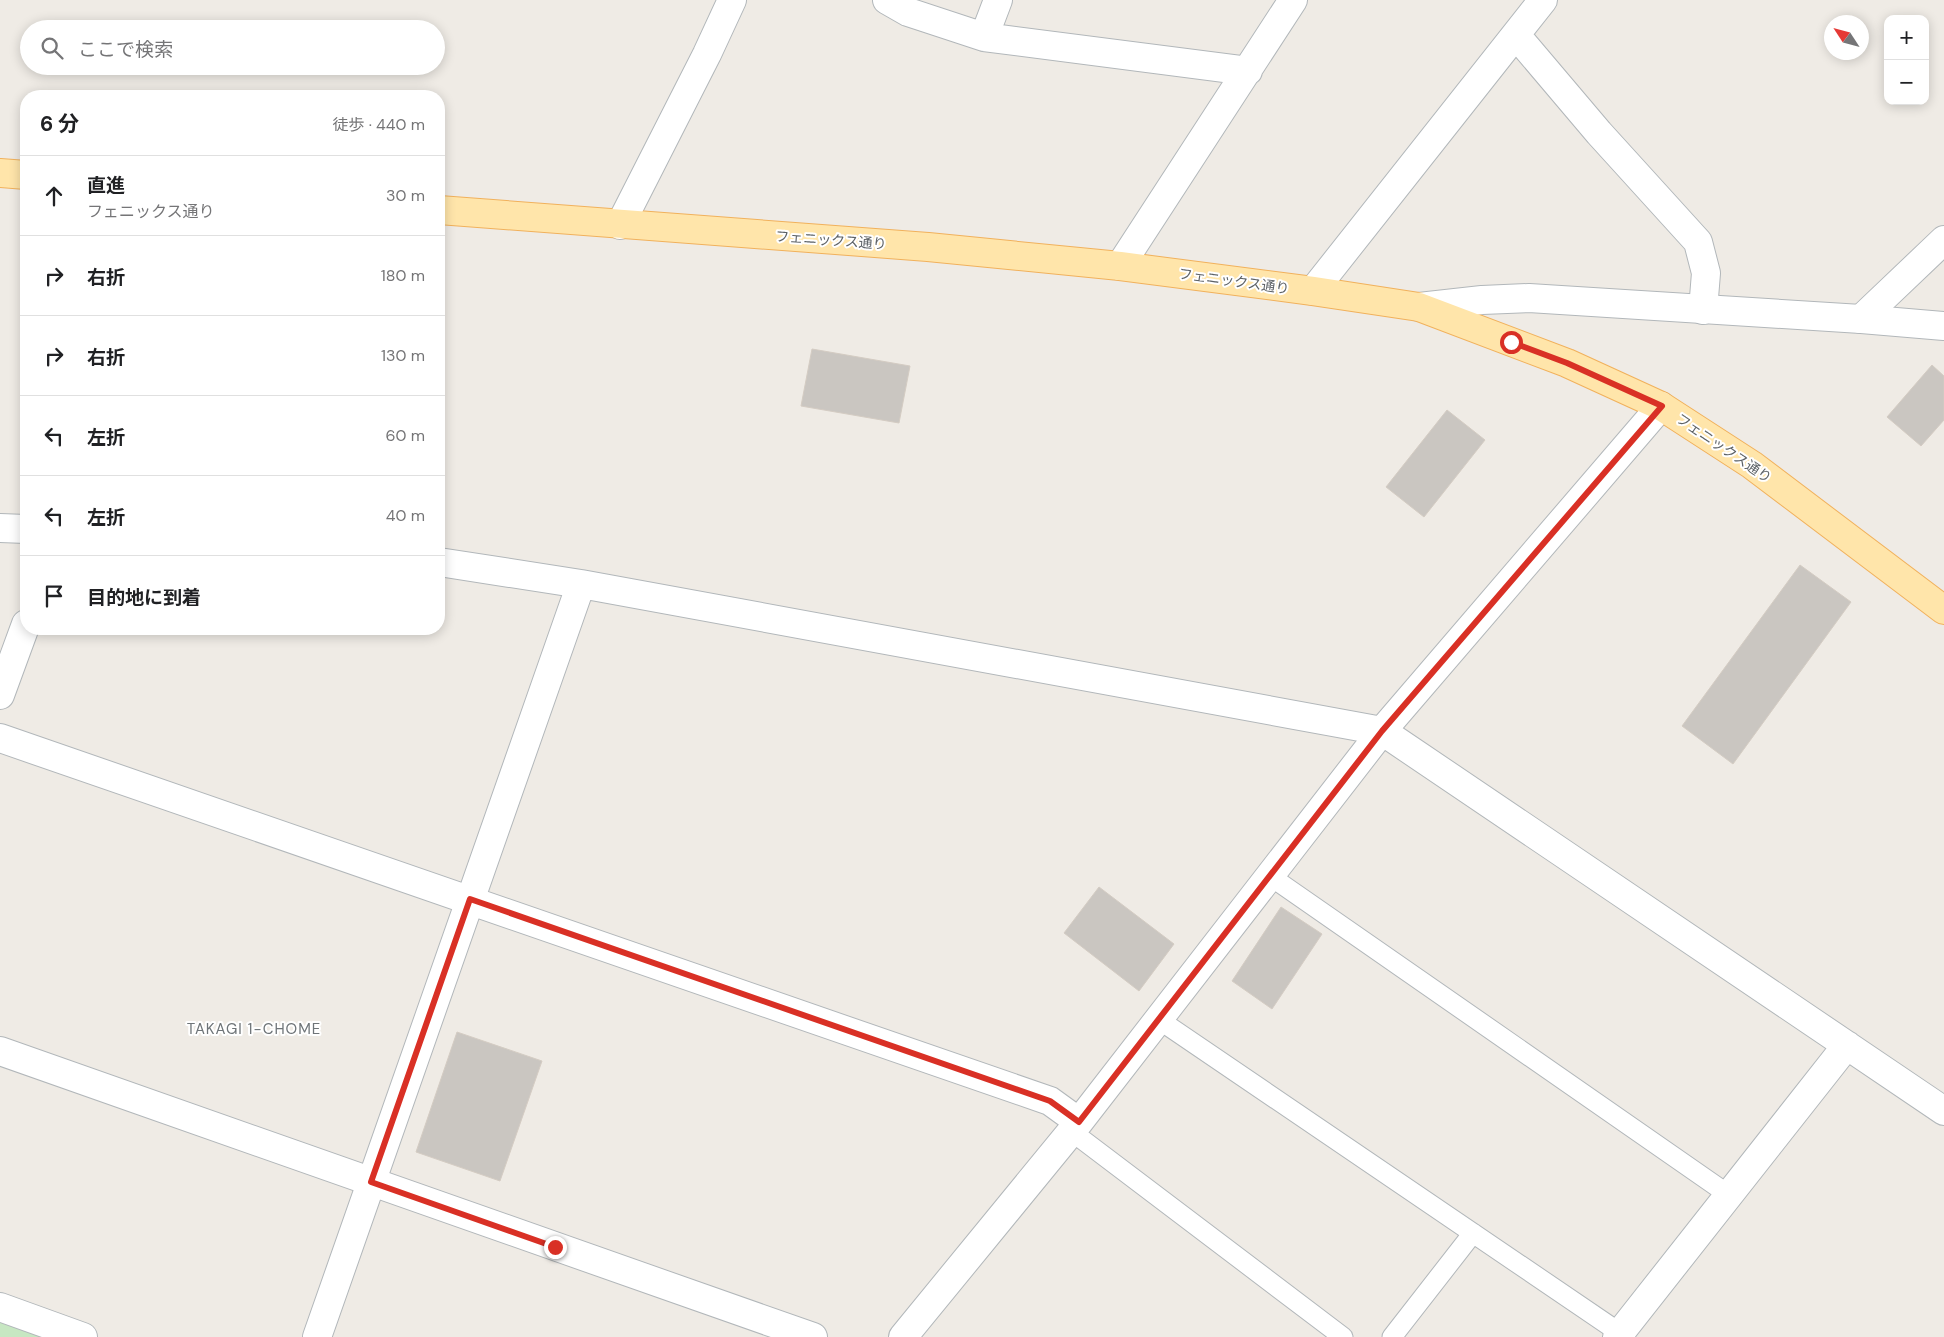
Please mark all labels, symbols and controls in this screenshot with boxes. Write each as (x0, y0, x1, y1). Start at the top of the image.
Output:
north arrow (1824, 15, 1869, 60)
map controls (1884, 15, 1929, 105)
button: + (1884, 15, 1929, 60)
search box (20, 20, 445, 75)
icon: search (38, 34, 66, 62)
text: ここで検索 (78, 37, 173, 62)
button: − (1884, 60, 1929, 105)
text: 6 分 (40, 110, 79, 138)
text: 徒歩 · 440 m (332, 114, 425, 135)
text: 直進 (87, 173, 125, 198)
icon: ahead (40, 182, 68, 210)
text: 30 m (386, 185, 425, 206)
text: フェニックス通り (87, 201, 215, 222)
street label: フェニックス通り (775, 227, 887, 253)
icon: right (40, 262, 68, 290)
street label: フェニックス通り (1177, 264, 1291, 298)
text: 右折 (87, 265, 125, 290)
text: 180 m (381, 265, 425, 286)
route start (1500, 331, 1523, 354)
icon: right (40, 342, 68, 370)
text: 右折 (87, 345, 125, 370)
text: 130 m (381, 345, 425, 366)
street label: フェニックス通り (1673, 409, 1775, 487)
icon: left (40, 422, 68, 450)
text: 左折 (87, 425, 125, 450)
text: 60 m (385, 425, 425, 446)
icon: left (40, 502, 68, 530)
text: 左折 (87, 505, 125, 530)
text: 40 m (386, 505, 425, 526)
icon: arrive (40, 582, 68, 610)
text: 目的地に到着 (87, 585, 201, 610)
district label: TAKAGI 1-CHOME (187, 1019, 321, 1039)
route end (544, 1236, 567, 1259)

